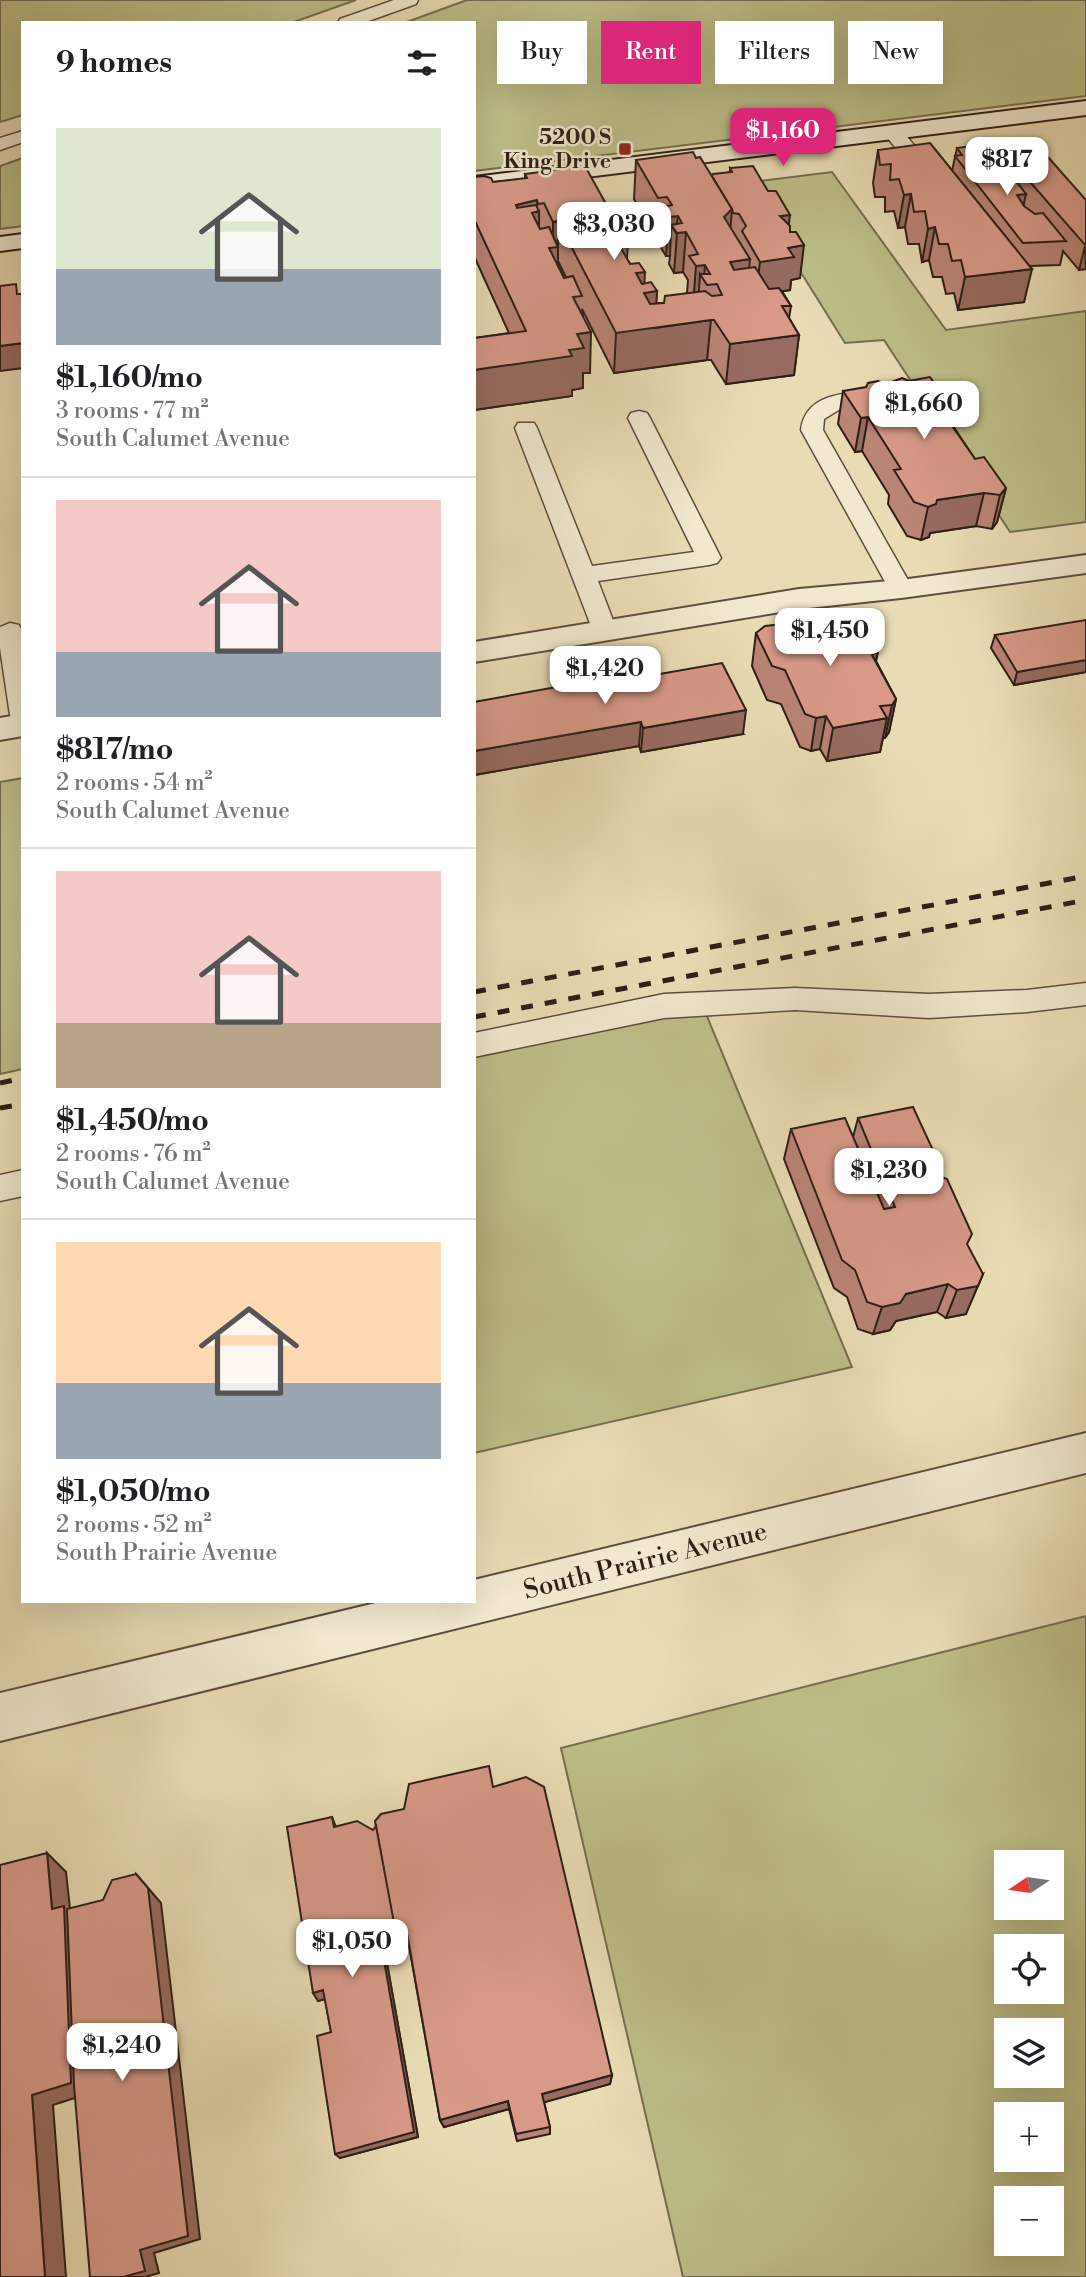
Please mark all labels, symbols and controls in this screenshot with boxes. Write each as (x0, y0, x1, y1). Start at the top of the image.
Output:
chip: Buy (497, 21, 587, 84)
chip: Rent (601, 21, 701, 84)
chip: Filters (715, 21, 834, 84)
chip: New (848, 21, 943, 84)
text: 9 homes (56, 44, 172, 82)
icon: filters (403, 44, 441, 82)
pin: $1,160 (726, 108, 840, 168)
text: $1,160 (746, 117, 820, 145)
place label: 5200 S King Drive (503, 125, 611, 175)
pin: $817 (966, 138, 1048, 197)
marker: 5200 S King Drive (617, 141, 633, 157)
text: $817 (981, 146, 1033, 174)
icon: home (186, 174, 312, 300)
pin: $3,030 (557, 202, 671, 262)
text: $3,030 (573, 211, 655, 239)
text: $1,160/mo (56, 359, 203, 397)
pin: $1,660 (867, 382, 981, 441)
text: $1,660 (885, 390, 963, 418)
text: 3 rooms · 77 m² (56, 397, 209, 425)
text: South Calumet Avenue (56, 425, 290, 453)
icon: home (186, 546, 312, 672)
pin: $1,450 (773, 608, 887, 668)
text: $1,450 (791, 617, 869, 645)
pin: $1,420 (548, 646, 662, 706)
text: $1,420 (566, 655, 644, 683)
text: $817/mo (56, 731, 174, 769)
text: 2 rooms · 54 m² (56, 769, 213, 797)
text: South Calumet Avenue (56, 797, 290, 825)
icon: home (186, 917, 312, 1043)
text: $1,450/mo (56, 1102, 209, 1140)
text: 2 rooms · 76 m² (56, 1140, 211, 1168)
pin: $1,230 (832, 1148, 946, 1208)
text: $1,230 (850, 1157, 928, 1185)
text: South Calumet Avenue (56, 1168, 290, 1196)
icon: home (186, 1288, 312, 1414)
text: $1,050/mo (56, 1473, 211, 1511)
text: 2 rooms · 52 m² (56, 1511, 212, 1539)
street label: South Prairie Avenue (520, 1515, 770, 1607)
text: South Prairie Avenue (56, 1539, 277, 1567)
north arrow (994, 1850, 1064, 1920)
map controls (994, 1850, 1064, 2256)
pin: $1,050 (295, 1920, 409, 1979)
text: $1,050 (312, 1928, 392, 1956)
button: locate (994, 1934, 1064, 2004)
button: layers (994, 2018, 1064, 2088)
pin: $1,240 (65, 2024, 179, 2083)
text: $1,240 (83, 2032, 161, 2060)
button: + (994, 2102, 1064, 2172)
button: − (994, 2186, 1064, 2256)

